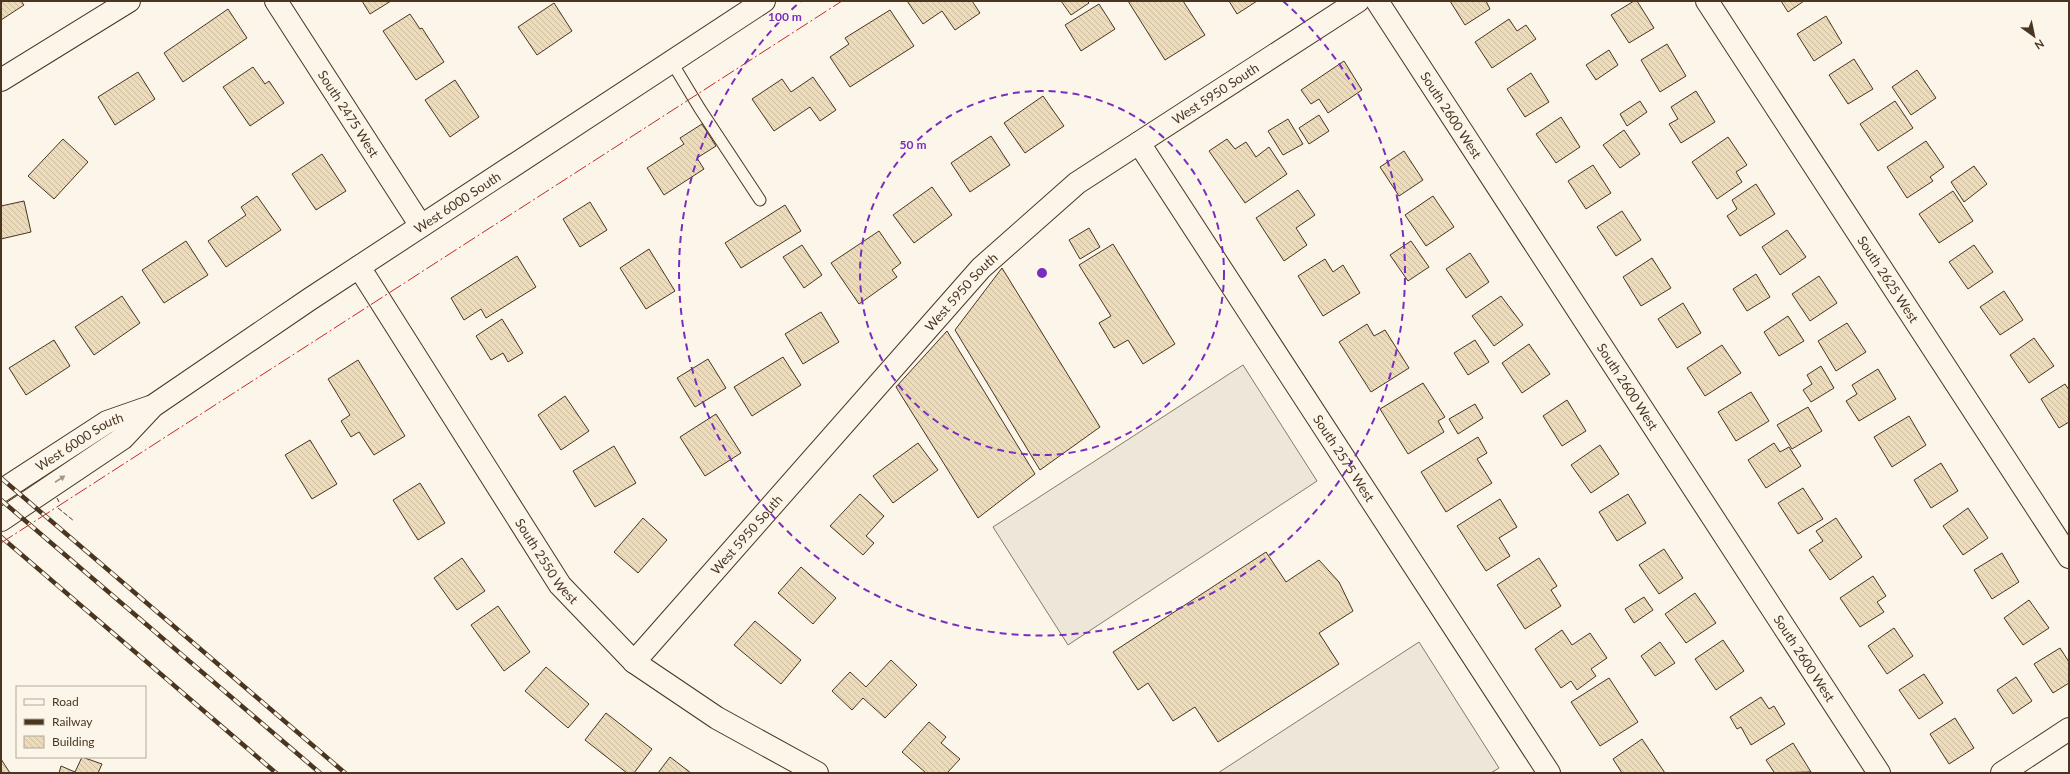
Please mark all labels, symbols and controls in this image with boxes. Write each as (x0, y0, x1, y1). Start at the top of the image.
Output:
text: 100 m (768, 9, 802, 24)
north arrow (2014, 16, 2054, 56)
text: N (2033, 37, 2047, 53)
street label: West 5950 South (1169, 59, 1262, 127)
street label: South 2475 West (315, 67, 383, 160)
street label: South 2600 West (1417, 69, 1485, 162)
text: 50 m (900, 137, 926, 152)
street label: West 6000 South (411, 168, 504, 237)
street label: South 2625 West (1854, 233, 1922, 326)
street label: West 5950 South (921, 249, 1001, 334)
centre of rings (1035, 266, 1049, 280)
street label: South 2600 West (1594, 340, 1662, 433)
street label: West 6000 South (33, 409, 125, 474)
street label: South 2575 West (1310, 412, 1378, 505)
one-way arrow (54, 476, 66, 483)
street label: West 5950 South (707, 491, 786, 577)
street label: South 2550 West (512, 515, 582, 607)
street label: South 2600 West (1770, 612, 1839, 705)
legend (16, 686, 146, 758)
text: Road (52, 694, 79, 709)
text: Railway (52, 714, 93, 729)
text: Building (52, 734, 95, 749)

